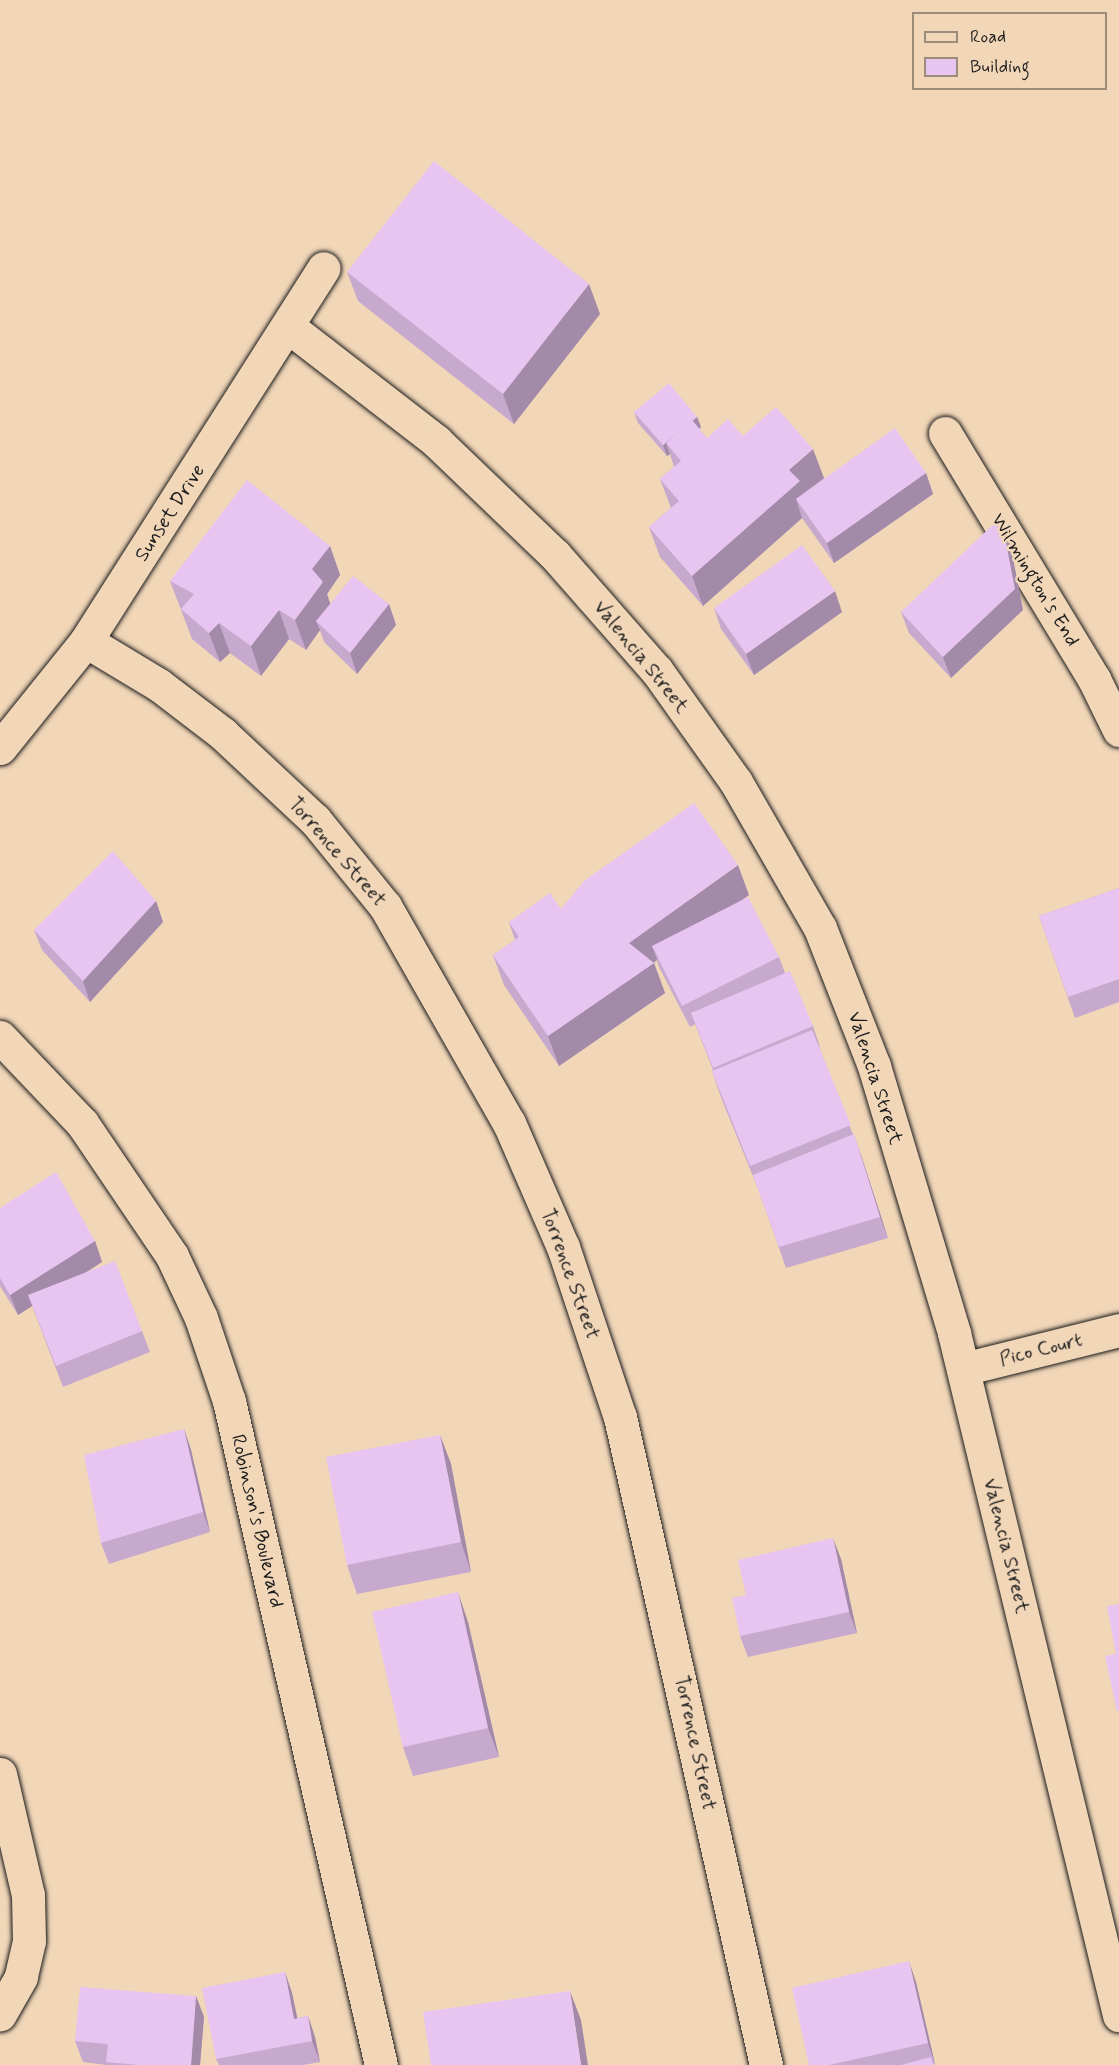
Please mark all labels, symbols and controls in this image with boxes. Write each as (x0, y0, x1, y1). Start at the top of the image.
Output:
legend (912, 12, 1107, 90)
text: Road (970, 25, 1006, 49)
text: Building (970, 55, 1030, 79)
street label: Sunset Drive (130, 460, 210, 566)
street label: Wilmington's End (986, 510, 1084, 650)
street label: Valencia Street (588, 596, 694, 718)
street label: Torrence Street (283, 793, 391, 911)
street label: Valencia Street (842, 1008, 908, 1148)
street label: Torrence Street (535, 1206, 605, 1342)
street label: Pico Court (996, 1328, 1086, 1372)
street label: Robinson's Boulevard (225, 1432, 289, 1610)
street label: Valencia Street (978, 1476, 1034, 1616)
street label: Torrence Street (669, 1674, 721, 1812)

